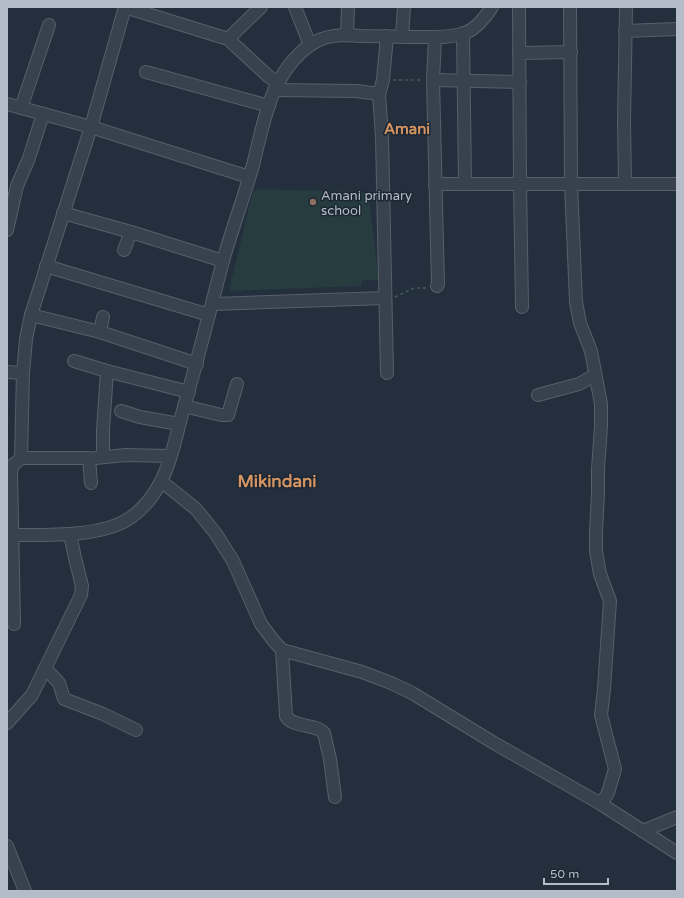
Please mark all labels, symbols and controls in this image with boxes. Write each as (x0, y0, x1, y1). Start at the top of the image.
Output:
district label: Amani (384, 120, 430, 138)
place label: Amani primary school (321, 188, 412, 219)
marker: Amani primary school (308, 197, 318, 207)
district label: Mikindani (237, 471, 317, 492)
scale bar (544, 860, 608, 886)
text: 50 m (550, 867, 579, 881)

